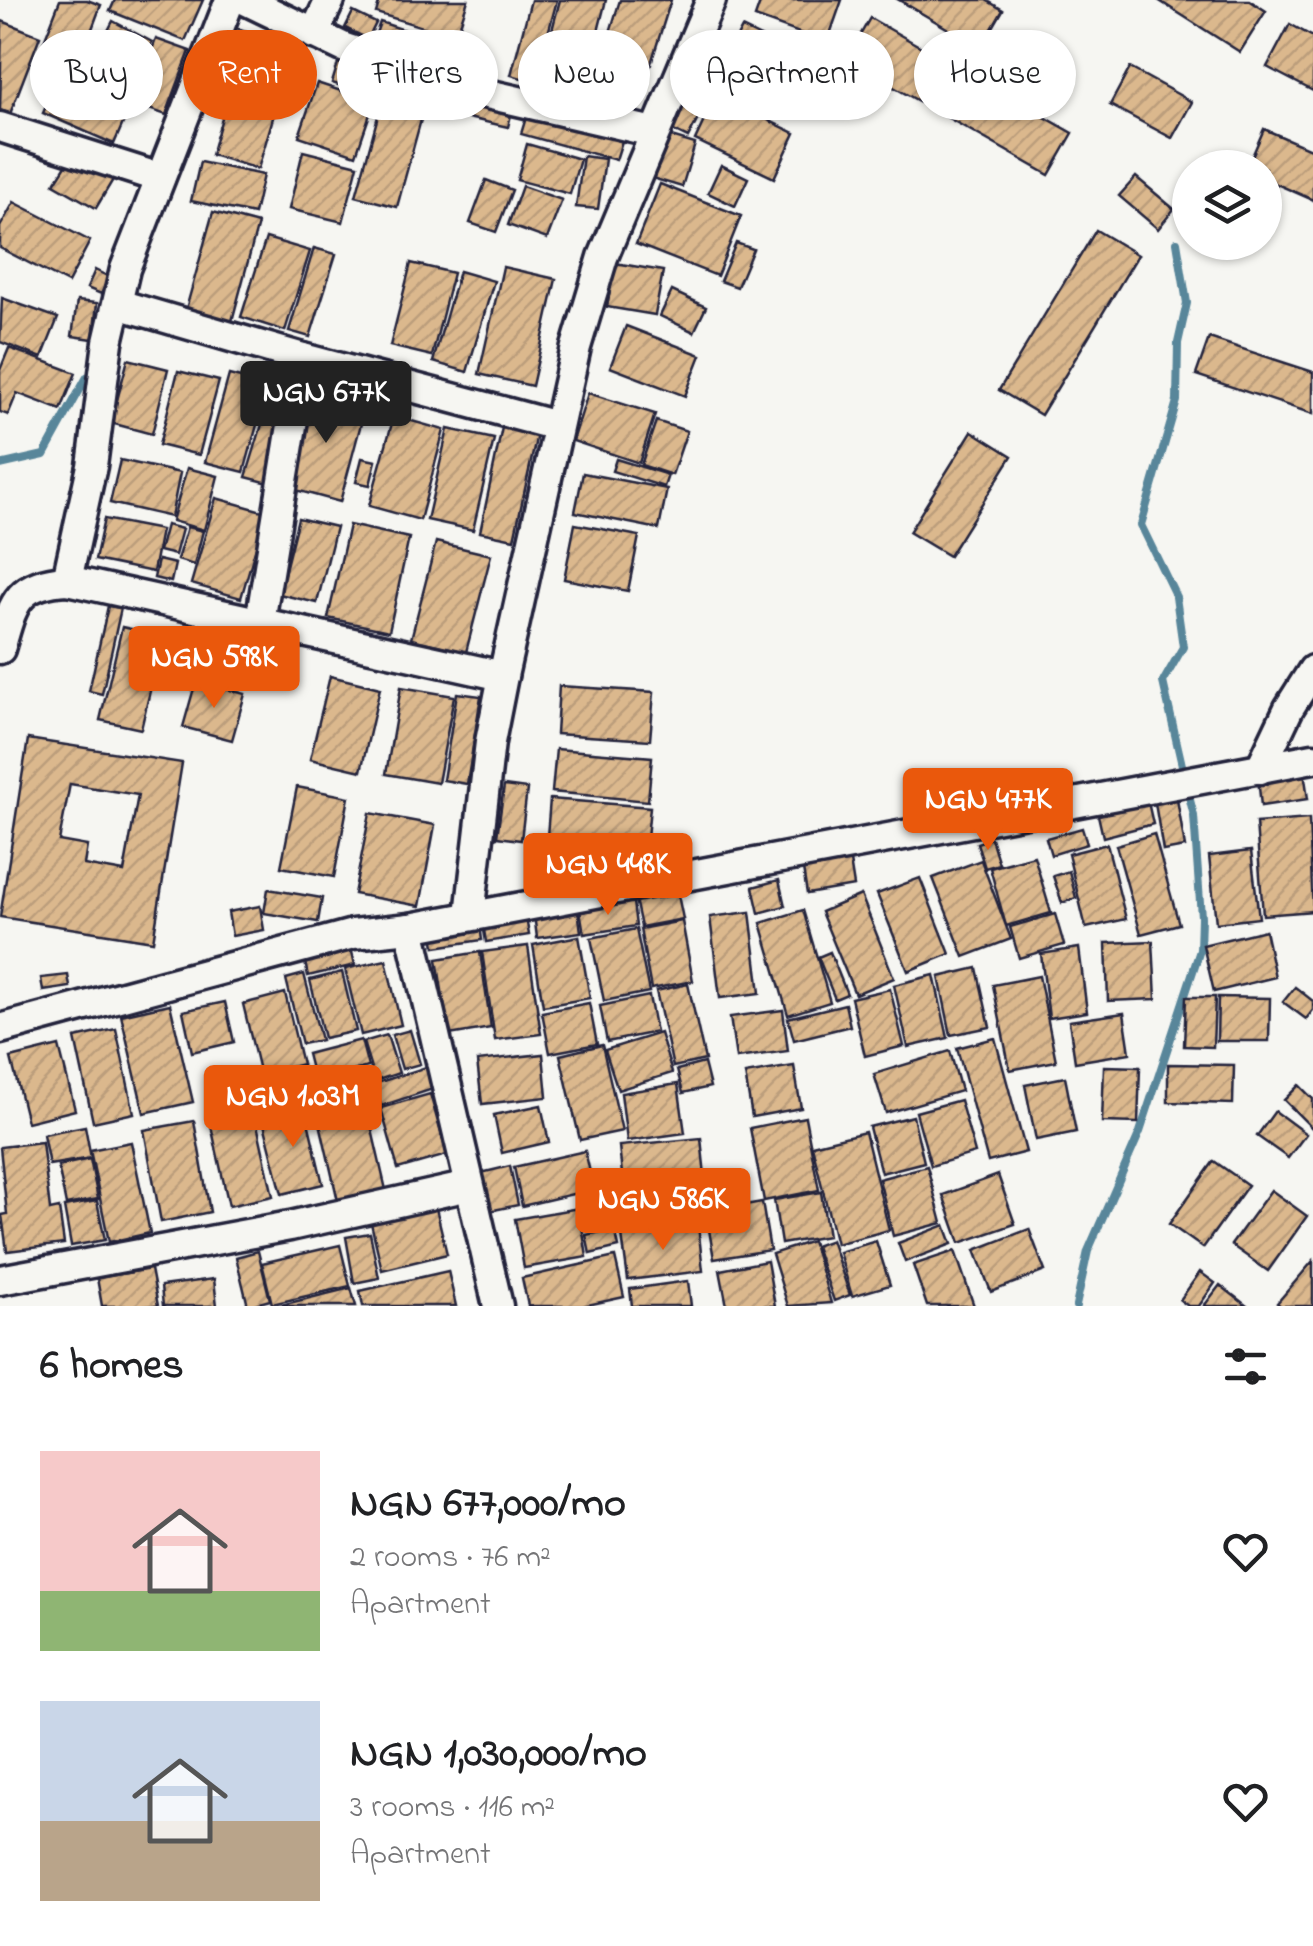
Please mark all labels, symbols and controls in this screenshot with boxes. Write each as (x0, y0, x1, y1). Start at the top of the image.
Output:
chip: Buy (30, 30, 163, 120)
chip: Rent (183, 30, 317, 120)
chip: Filters (337, 30, 498, 120)
chip: New (518, 30, 650, 120)
chip: Apartment (670, 30, 894, 120)
chip: House (914, 30, 1076, 120)
map controls (1172, 150, 1282, 260)
button: layers (1172, 150, 1282, 260)
pin: NGN 677K (223, 361, 429, 446)
text: NGN 677K (262, 370, 390, 417)
pin: NGN 598K (111, 626, 317, 711)
text: NGN 598K (151, 635, 277, 682)
pin: NGN 477K (885, 768, 1091, 853)
text: NGN 477K (925, 777, 1051, 824)
pin: NGN 448K (505, 833, 711, 918)
text: NGN 448K (545, 842, 671, 889)
pin: NGN 1.03M (179, 1065, 407, 1150)
text: NGN 1.03M (226, 1074, 360, 1121)
pin: NGN 586K (560, 1168, 766, 1253)
text: NGN 586K (597, 1177, 729, 1224)
text: 6 homes (40, 1336, 184, 1397)
icon: filters (1218, 1339, 1273, 1394)
text: NGN 677,000/mo (350, 1474, 626, 1535)
icon: home (120, 1491, 240, 1611)
icon: heart (1218, 1524, 1273, 1579)
text: 2 rooms · 76 m² (350, 1535, 551, 1582)
text: Apartment (350, 1582, 491, 1629)
text: NGN 1,030,000/mo (350, 1724, 647, 1785)
icon: home (120, 1741, 240, 1861)
icon: heart (1218, 1774, 1273, 1829)
text: 3 rooms · 116 m² (350, 1785, 555, 1832)
text: Apartment (350, 1832, 491, 1879)

